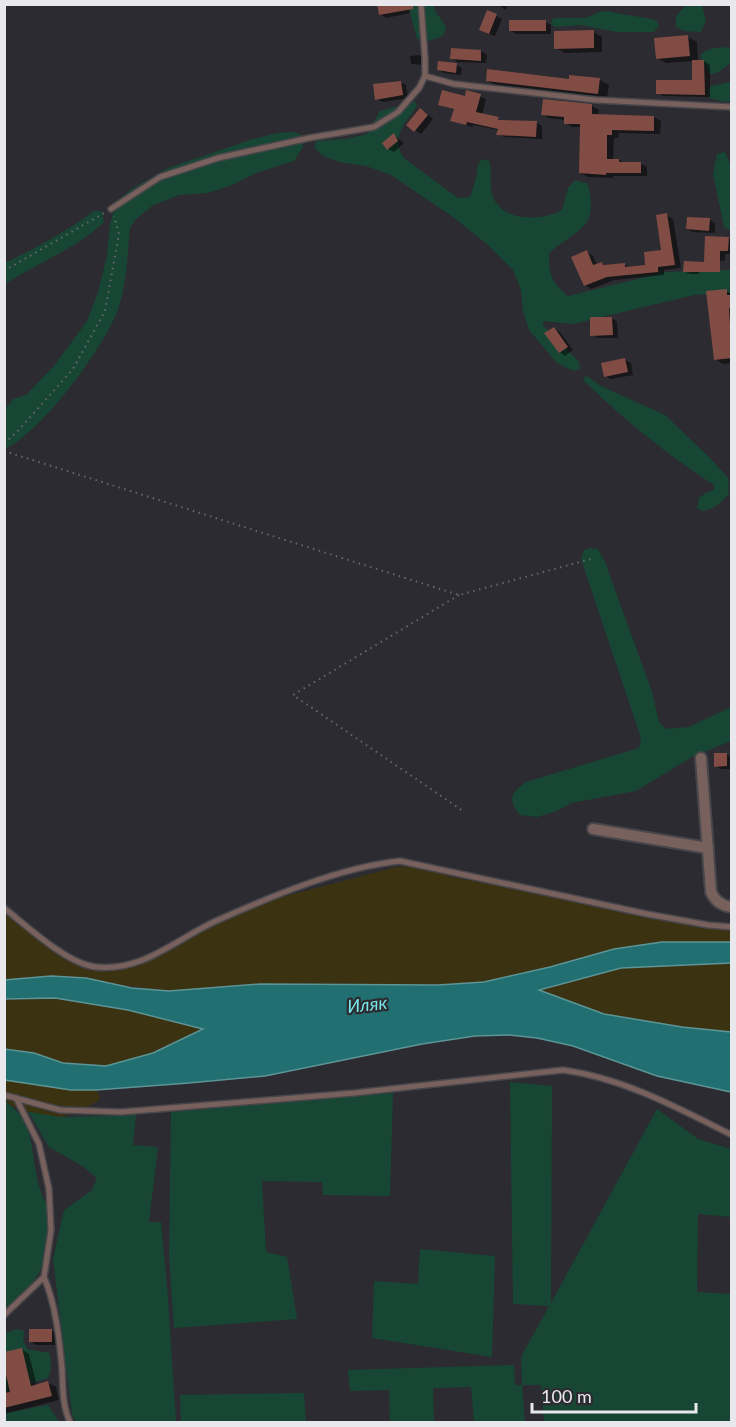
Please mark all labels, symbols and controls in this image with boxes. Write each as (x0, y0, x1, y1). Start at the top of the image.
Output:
water label: Иляк (346, 991, 388, 1017)
scale bar (532, 1376, 696, 1414)
text: 100 m (541, 1385, 592, 1407)

